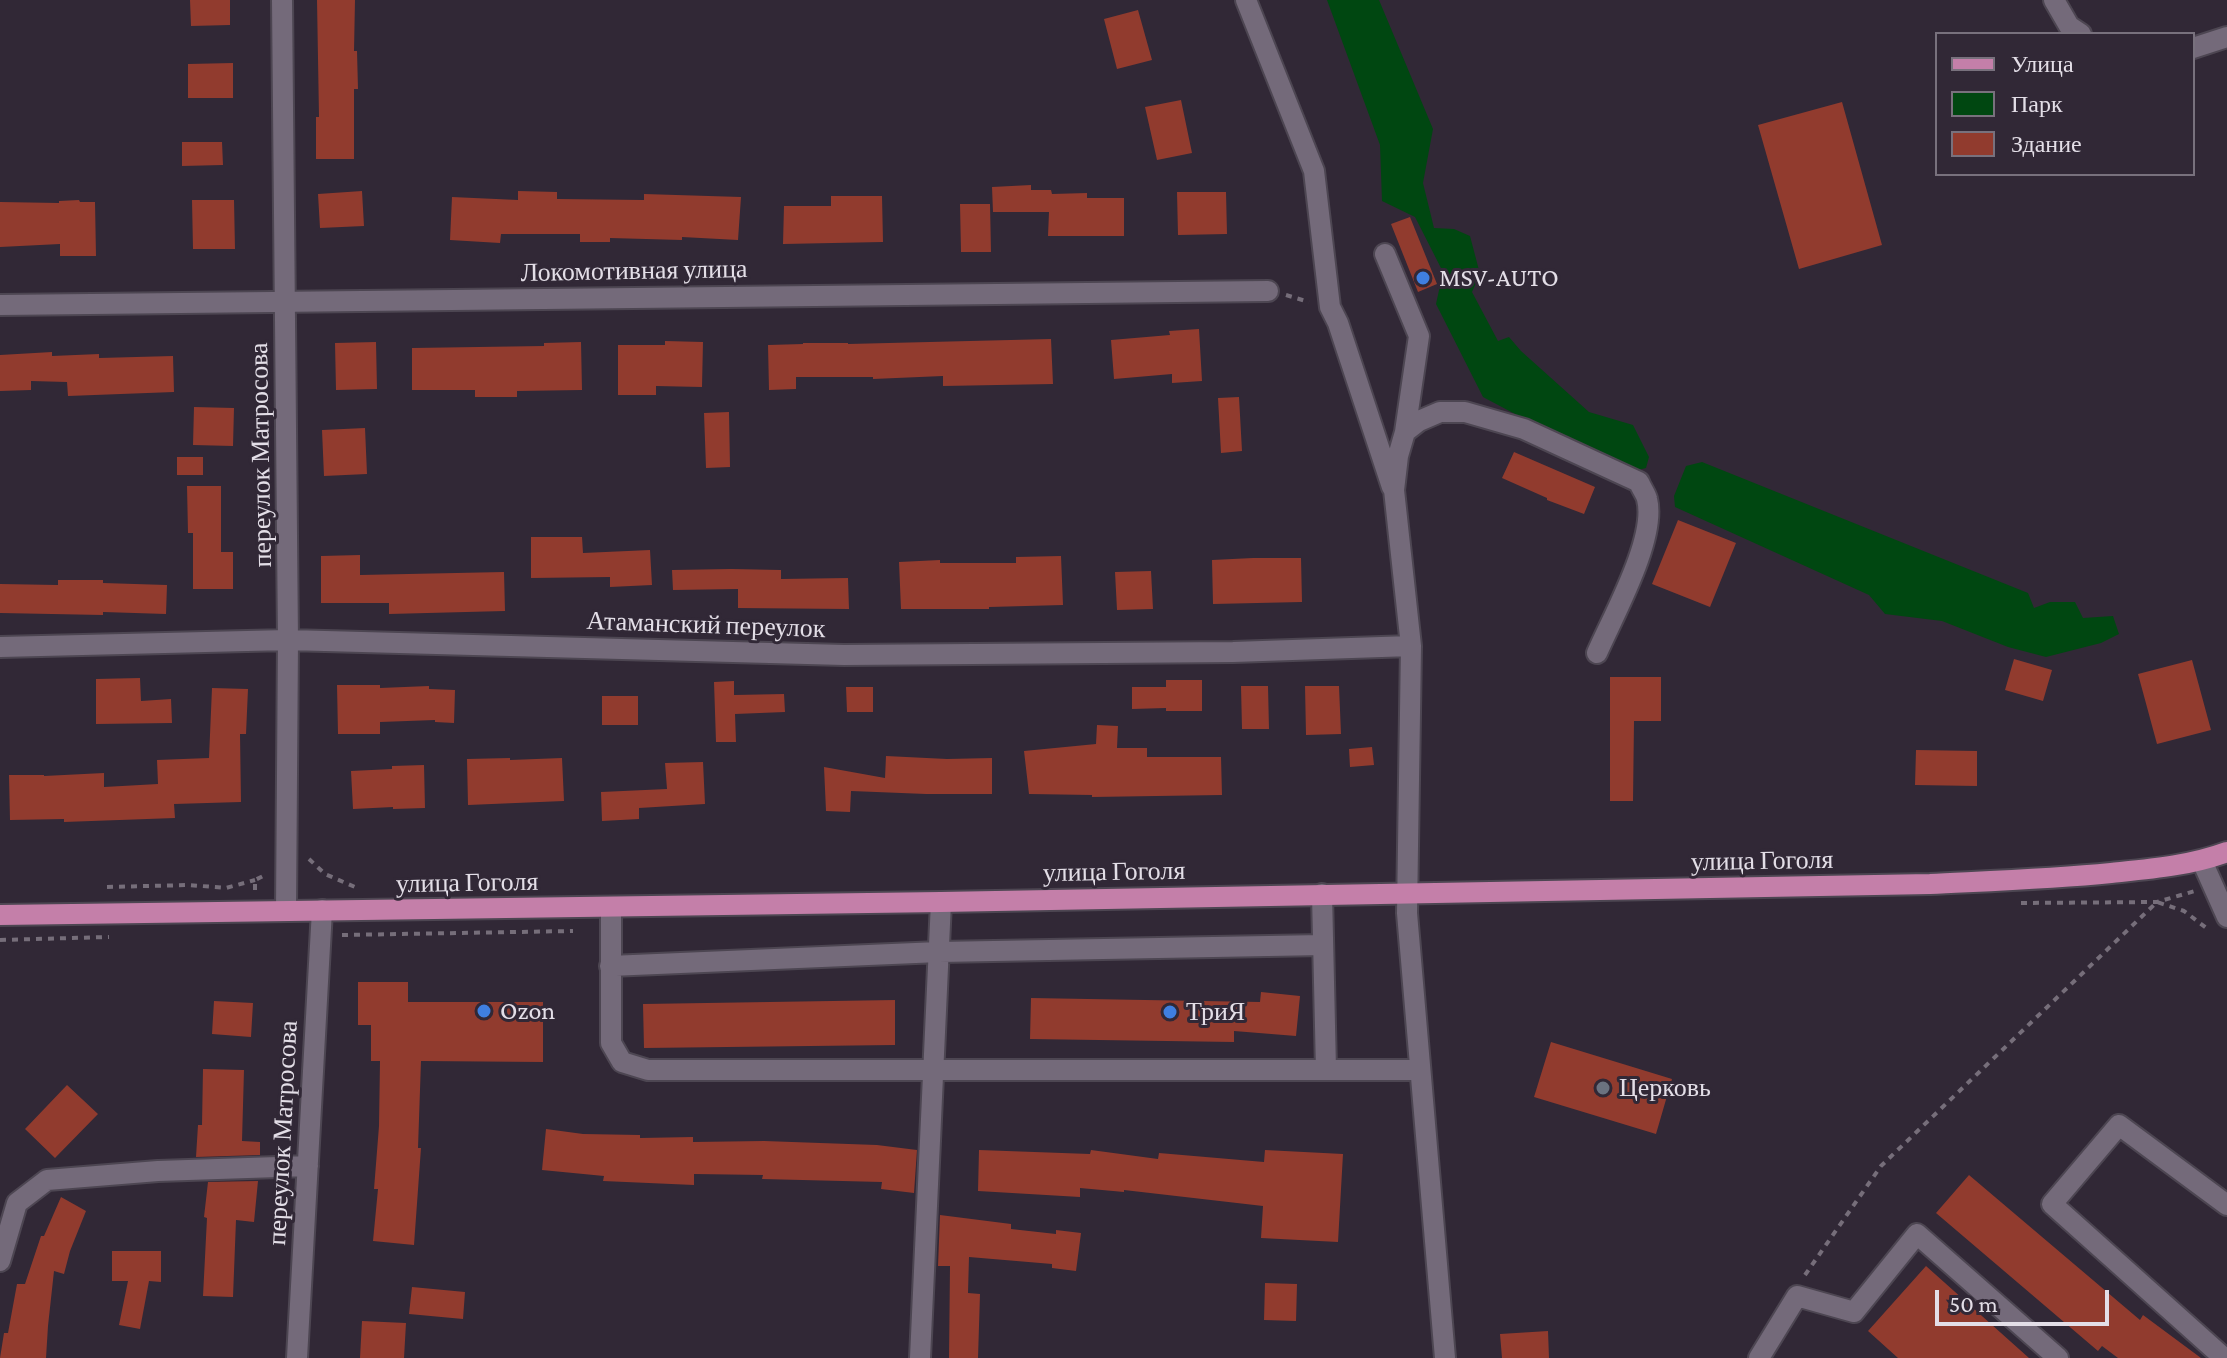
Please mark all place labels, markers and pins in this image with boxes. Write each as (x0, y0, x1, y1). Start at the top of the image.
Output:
place label: MSV-AUTO (1439, 262, 1559, 294)
marker: MSV-AUTO (1414, 269, 1432, 287)
place label: Ozon (500, 995, 555, 1027)
place label: ТриЯ (1186, 996, 1245, 1028)
marker: Ozon (475, 1002, 493, 1020)
marker: ТриЯ (1161, 1003, 1179, 1021)
place label: Церковь (1619, 1072, 1711, 1104)
marker: Церковь (1594, 1079, 1612, 1097)

